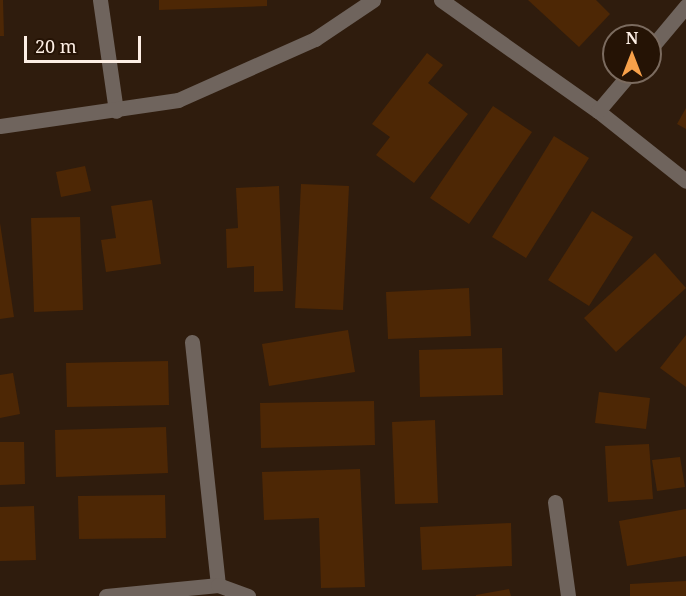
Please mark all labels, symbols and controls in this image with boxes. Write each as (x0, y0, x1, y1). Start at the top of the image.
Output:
scale bar (27, 24, 144, 62)
north arrow (602, 24, 662, 84)
text: N (626, 27, 638, 49)
text: 20 m (35, 34, 77, 58)

